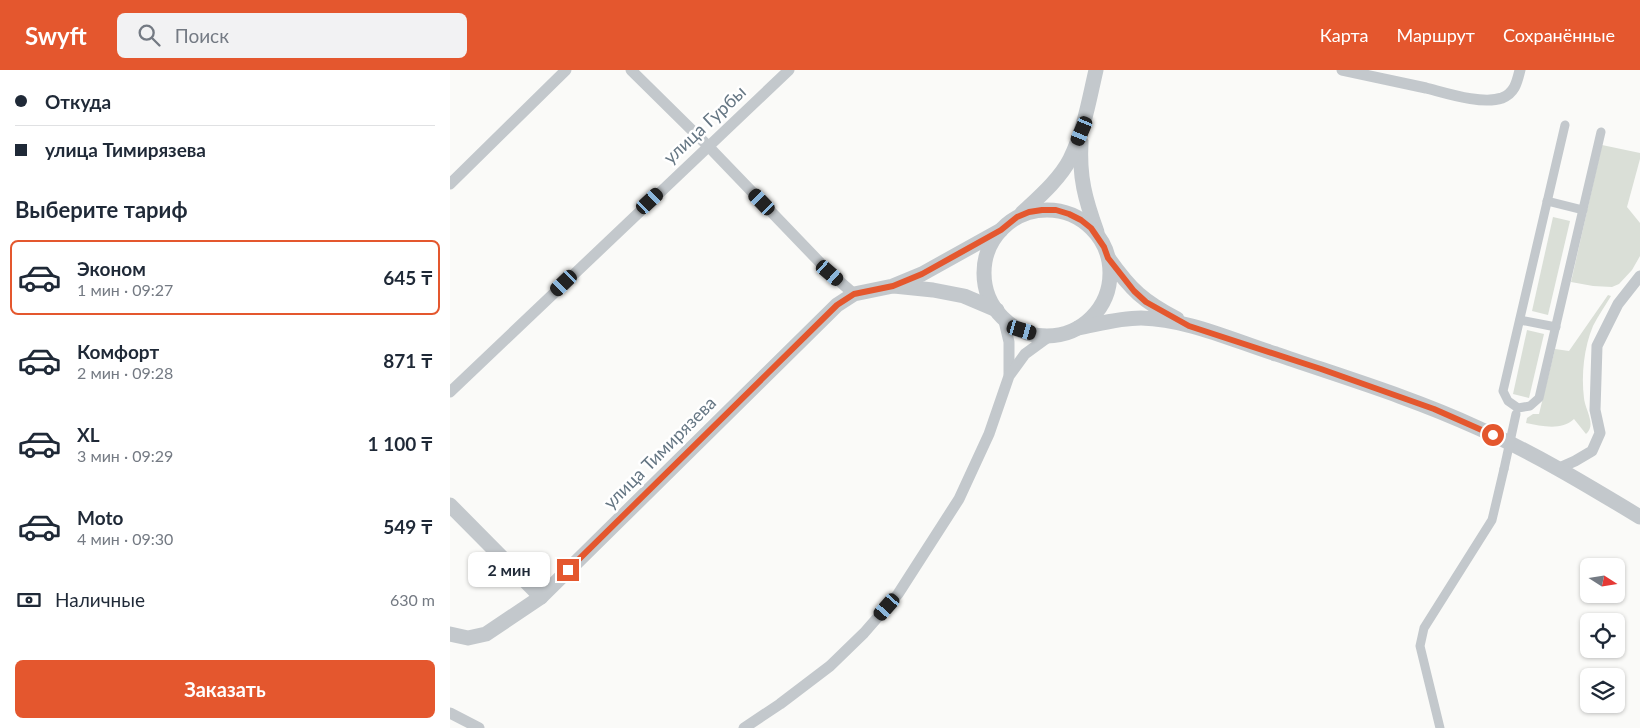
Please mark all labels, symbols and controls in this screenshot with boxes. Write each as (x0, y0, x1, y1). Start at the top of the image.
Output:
search box (117, 13, 467, 58)
text: Swyft (25, 21, 87, 50)
icon: search (135, 21, 163, 49)
text: Поиск (175, 24, 229, 47)
text: Карта (1320, 24, 1368, 46)
text: Маршрут (1396, 24, 1475, 46)
text: Сохранённые (1503, 24, 1615, 46)
street label: улица Гурбы (659, 81, 750, 168)
text: Откуда (45, 90, 111, 113)
car (1069, 114, 1094, 148)
text: улица Тимирязева (45, 138, 206, 161)
car (633, 185, 666, 217)
car (746, 186, 777, 218)
text: Выберите тариф (15, 196, 188, 223)
icon: car (17, 255, 62, 300)
text: Эконом (77, 257, 146, 280)
car (813, 257, 846, 289)
text: 645 ₸ (383, 266, 433, 289)
car (547, 267, 580, 299)
text: 1 мин · 09:27 (77, 280, 173, 299)
car (1005, 319, 1038, 341)
icon: car (17, 338, 62, 383)
text: Комфорт (77, 340, 159, 363)
text: 871 ₸ (383, 349, 433, 372)
text: 2 мин · 09:28 (77, 363, 173, 382)
street label: улица Тимирязева (598, 391, 720, 513)
icon: car (17, 421, 62, 466)
text: XL (77, 423, 100, 446)
route start (1482, 424, 1504, 446)
text: 1 100 ₸ (368, 432, 433, 455)
text: 3 мин · 09:29 (77, 446, 173, 465)
icon: car (17, 504, 62, 549)
text: Moto (77, 506, 123, 529)
text: 549 ₸ (383, 515, 433, 538)
text: 4 мин · 09:30 (77, 529, 173, 548)
callout: 2 мин (468, 552, 550, 588)
north arrow (1580, 558, 1625, 602)
map controls (1580, 558, 1625, 713)
route end (557, 559, 579, 581)
text: 2 мин (487, 560, 531, 579)
icon: cash (15, 586, 43, 614)
text: Наличные (55, 588, 145, 611)
text: 630 m (390, 590, 435, 609)
car (871, 591, 902, 623)
button: locate (1580, 613, 1625, 658)
button: Заказать (15, 660, 435, 718)
button: layers (1580, 668, 1625, 713)

